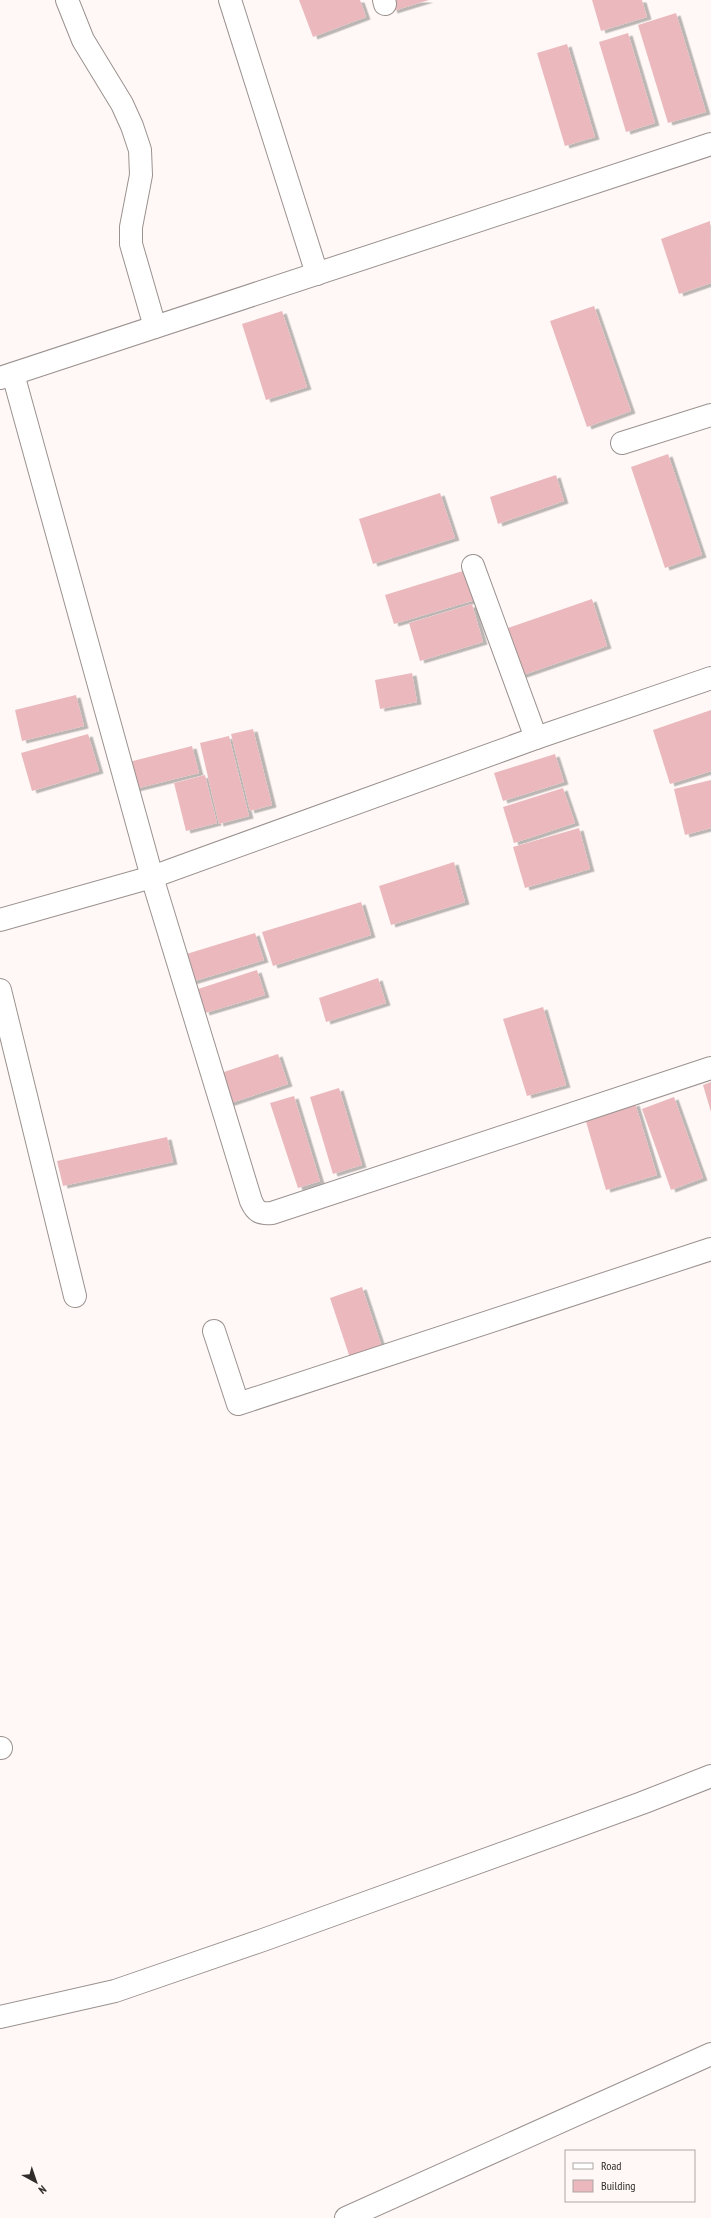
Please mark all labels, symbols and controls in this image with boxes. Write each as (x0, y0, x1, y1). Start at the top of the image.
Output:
legend (565, 2150, 695, 2202)
text: Road (601, 2158, 621, 2173)
north arrow (16, 2162, 56, 2202)
text: Building (601, 2178, 636, 2193)
text: N (36, 2182, 49, 2197)

